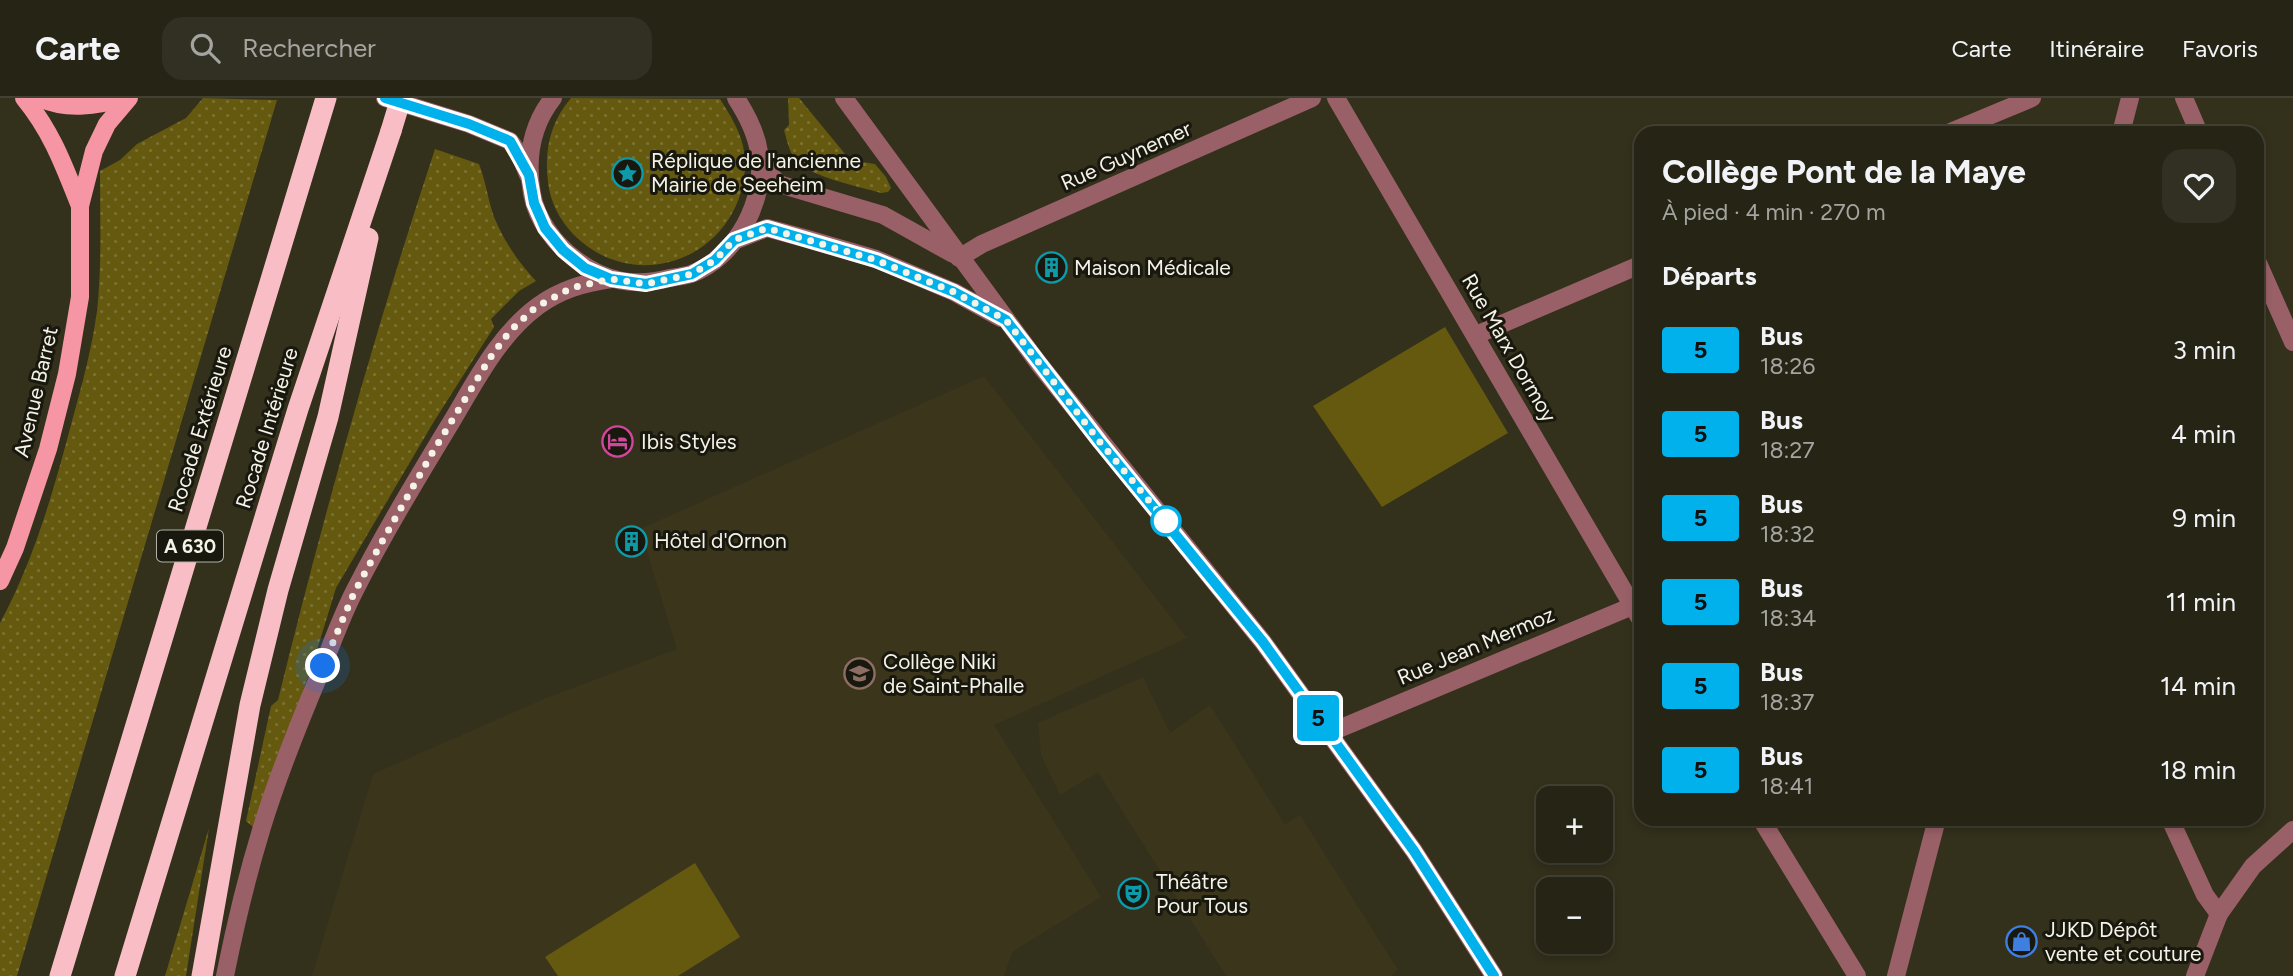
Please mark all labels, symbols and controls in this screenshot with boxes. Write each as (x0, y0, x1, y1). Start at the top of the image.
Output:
search box (162, 17, 652, 80)
text: Carte (35, 29, 120, 68)
icon: search (186, 29, 224, 67)
text: Rechercher (242, 32, 376, 64)
text: Carte (1951, 34, 2011, 63)
text: Itinéraire (2049, 34, 2144, 63)
text: Favoris (2182, 34, 2258, 63)
street label: Rue Guynemer (1057, 116, 1195, 195)
place label: Réplique de l'ancienne Mairie de Seeheim (651, 148, 861, 197)
button: heart (2162, 149, 2236, 223)
text: Collège Pont de la Maye (1662, 152, 2026, 191)
place icon: Réplique de l'ancienne Mairie de Seeheim (611, 156, 645, 190)
text: À pied · 4 min · 270 m (1662, 198, 1886, 226)
building icon: Maison Médicale (1034, 251, 1068, 285)
place label: Maison Médicale (1074, 255, 1231, 280)
text: Départs (1662, 260, 1757, 292)
street label: Rue Marx Dormoy (1457, 269, 1562, 426)
text: Bus (1760, 320, 1803, 352)
street label: Avenue Barret (8, 324, 63, 460)
text: 3 min (2173, 334, 2236, 366)
text: 5 (1694, 335, 1707, 364)
street label: Rocade Extérieure (162, 343, 237, 515)
street label: Rocade Intérieure (230, 344, 303, 511)
text: 18:26 (1760, 352, 1815, 380)
text: Bus (1760, 404, 1803, 436)
text: 4 min (2171, 418, 2236, 450)
text: 5 (1694, 419, 1707, 448)
hotel icon: Ibis Styles (601, 425, 635, 459)
place label: Ibis Styles (641, 429, 737, 454)
text: 18:27 (1760, 436, 1815, 464)
text: Bus (1760, 488, 1803, 520)
text: 9 min (2172, 502, 2236, 534)
text: 5 (1694, 503, 1707, 532)
unlabelled marker (1151, 506, 1181, 536)
text: 18:32 (1760, 520, 1815, 548)
building icon: Hôtel d'Ornon (614, 524, 648, 558)
place label: Hôtel d'Ornon (654, 528, 787, 553)
road number: A 630 (157, 530, 223, 561)
text: Bus (1760, 572, 1803, 604)
text: 11 min (2165, 586, 2236, 618)
text: 5 (1694, 587, 1707, 616)
street label: Rue Jean Mermoz (1394, 601, 1558, 690)
text: 18:34 (1760, 604, 1816, 632)
your location (305, 648, 340, 683)
place label: Collège Niki de Saint-Phalle (883, 649, 1024, 698)
text: Bus (1760, 656, 1803, 688)
school or university icon: Collège Niki de Saint-Phalle (843, 657, 877, 691)
text: 14 min (2160, 670, 2236, 702)
text: 5 (1694, 671, 1707, 700)
text: 18:37 (1760, 688, 1814, 716)
line badge: 5 (1295, 695, 1341, 741)
text: 5 (1311, 703, 1325, 732)
text: Bus (1760, 740, 1803, 772)
text: 18 min (2160, 754, 2236, 786)
text: 5 (1694, 755, 1707, 784)
text: 18:41 (1760, 772, 1813, 800)
map controls (1536, 786, 1613, 954)
button: + (1536, 786, 1613, 863)
place label: Théâtre Pour Tous (1156, 869, 1248, 918)
theatre icon: Théâtre Pour Tous (1116, 877, 1150, 911)
button: − (1536, 877, 1613, 954)
place label: JJKD Dépôt vente et couture (2045, 917, 2201, 966)
shop icon: JJKD Dépôt vente et couture (2005, 925, 2039, 959)

